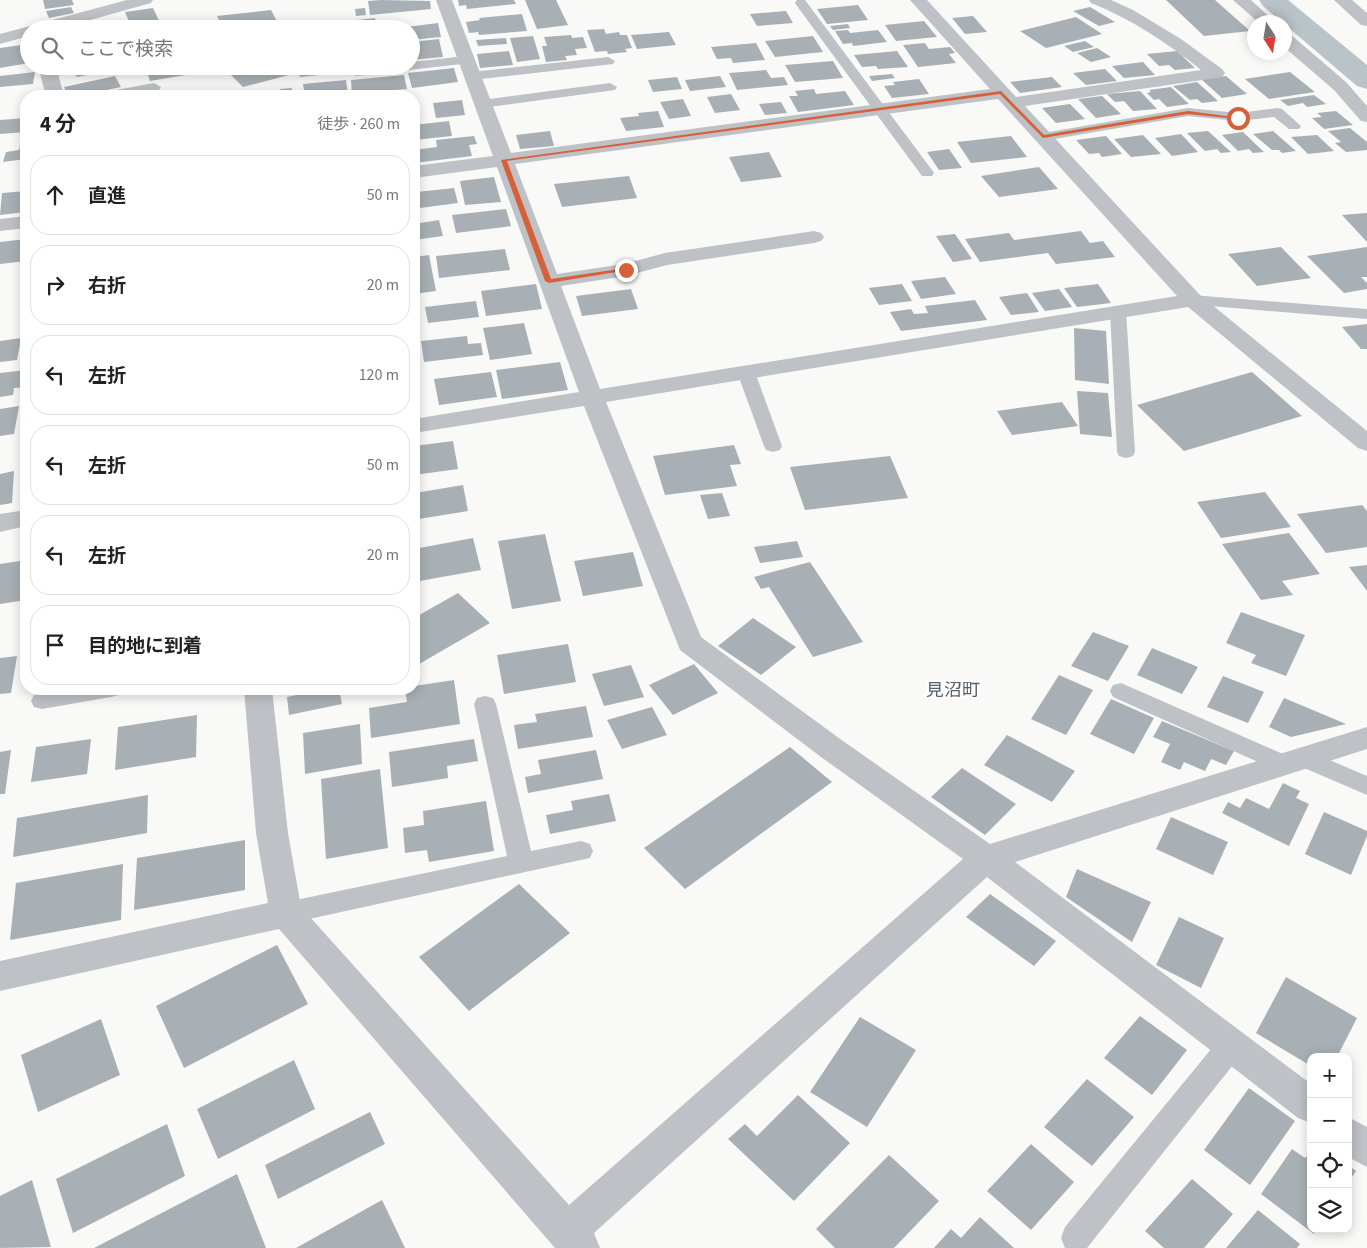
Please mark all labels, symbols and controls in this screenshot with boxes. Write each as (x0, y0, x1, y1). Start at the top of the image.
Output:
north arrow (1247, 15, 1292, 60)
search box (20, 20, 420, 75)
icon: search (38, 34, 66, 62)
text: ここで検索 (78, 36, 173, 63)
route start (1227, 107, 1250, 130)
text: 4 分 (40, 109, 76, 139)
text: 徒歩 · 260 m (317, 113, 400, 135)
icon: ahead (41, 181, 69, 209)
text: 直進 (88, 183, 126, 210)
text: 50 m (367, 184, 399, 206)
route end (615, 259, 638, 282)
icon: right (41, 271, 69, 299)
text: 右折 (88, 273, 126, 300)
text: 20 m (367, 274, 399, 296)
icon: left (41, 361, 69, 389)
text: 左折 (88, 363, 126, 390)
text: 120 m (359, 364, 399, 386)
icon: left (41, 451, 69, 479)
text: 左折 (88, 453, 126, 480)
text: 50 m (367, 454, 399, 476)
icon: left (41, 541, 69, 569)
text: 左折 (88, 543, 126, 570)
text: 20 m (367, 544, 399, 566)
icon: arrive (41, 631, 69, 659)
text: 目的地に到着 (88, 633, 202, 660)
district label: 見沼町 (926, 678, 980, 703)
map controls (1307, 1053, 1352, 1233)
button: + (1307, 1053, 1352, 1098)
button: − (1307, 1098, 1352, 1143)
button: locate (1307, 1143, 1352, 1188)
button: layers (1307, 1188, 1352, 1233)

